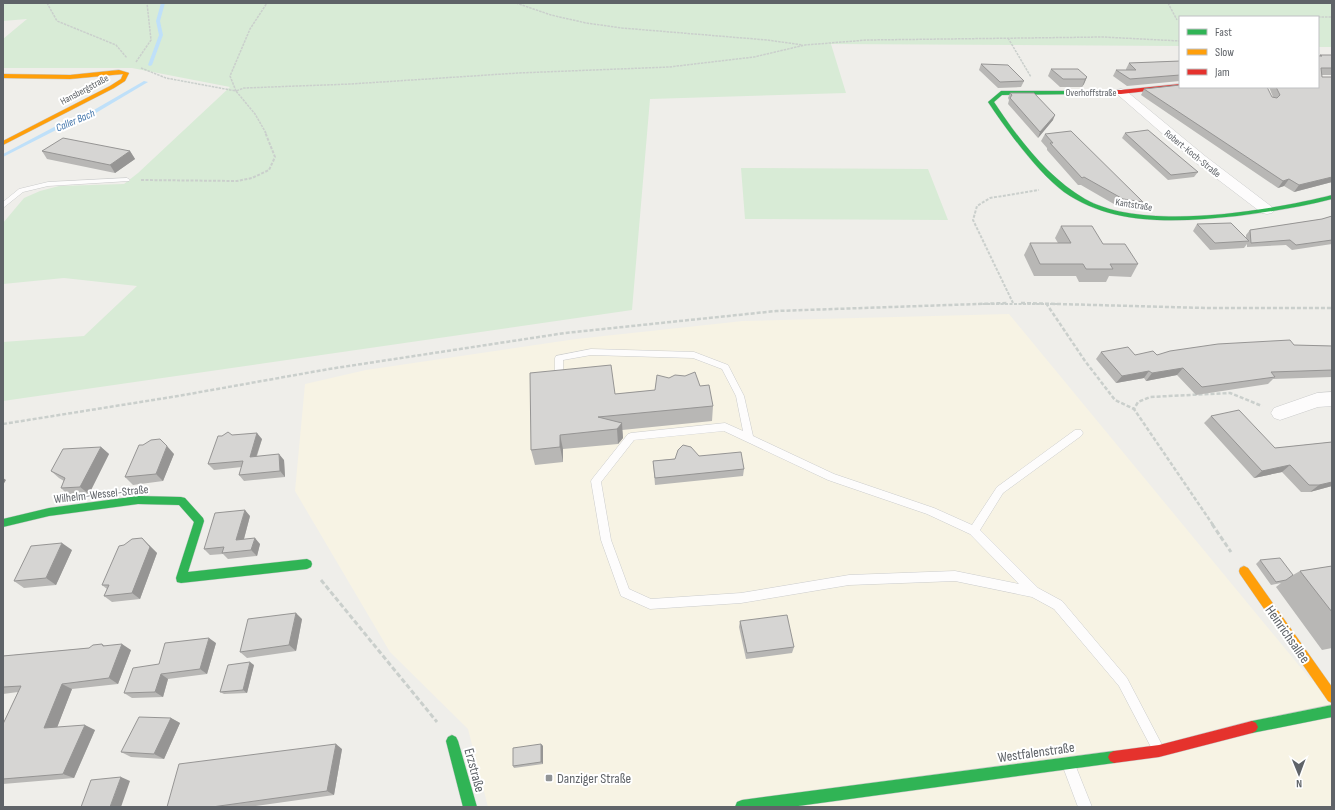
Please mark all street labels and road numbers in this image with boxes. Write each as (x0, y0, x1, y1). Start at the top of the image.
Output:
street label: Hansbergstraße (58, 72, 111, 108)
street label: Overhoffstraße (1065, 87, 1117, 99)
street label: Robert-Koch-Straße (1162, 127, 1223, 180)
street label: Kantstraße (1115, 196, 1153, 214)
street label: Wilhelm-Wessel-Straße (53, 482, 149, 507)
street label: Heinrichsallee (1262, 602, 1314, 666)
street label: Westfalenstraße (997, 739, 1076, 766)
street label: Erzstraße (461, 746, 489, 794)

